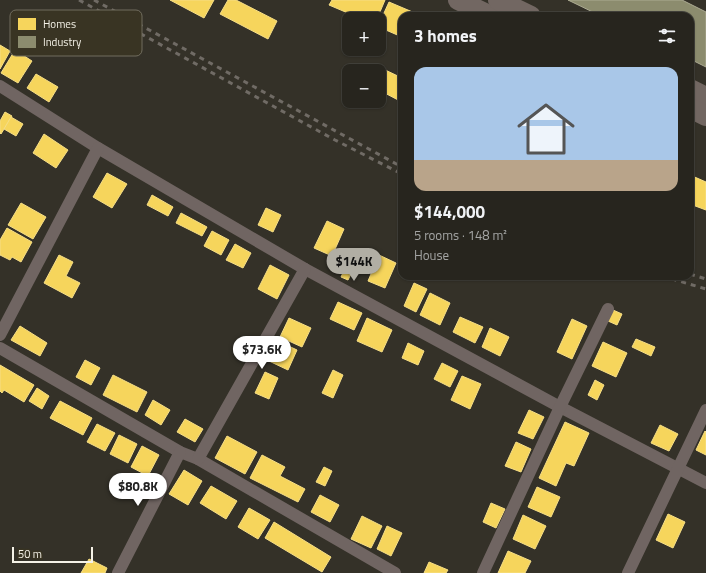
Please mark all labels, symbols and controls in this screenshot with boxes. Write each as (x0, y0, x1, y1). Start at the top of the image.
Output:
legend (10, 10, 142, 56)
map controls (342, 12, 386, 108)
button: + (342, 12, 386, 56)
text: Homes (43, 16, 76, 32)
text: 3 homes (414, 23, 477, 49)
icon: filters (656, 25, 678, 47)
text: Industry (43, 34, 82, 50)
button: − (342, 64, 386, 108)
icon: home (510, 93, 582, 165)
text: $144,000 (414, 199, 485, 225)
text: 5 rooms · 148 m² (414, 225, 507, 245)
text: House (414, 245, 449, 265)
pin: $144K (326, 248, 382, 282)
text: $144K (336, 251, 372, 271)
pin: $73.6K (229, 336, 295, 370)
text: $73.6K (242, 339, 282, 359)
pin: $80.8K (105, 473, 171, 507)
text: $80.8K (118, 476, 158, 496)
scale bar (12, 545, 93, 564)
text: 50 m (18, 546, 42, 562)

